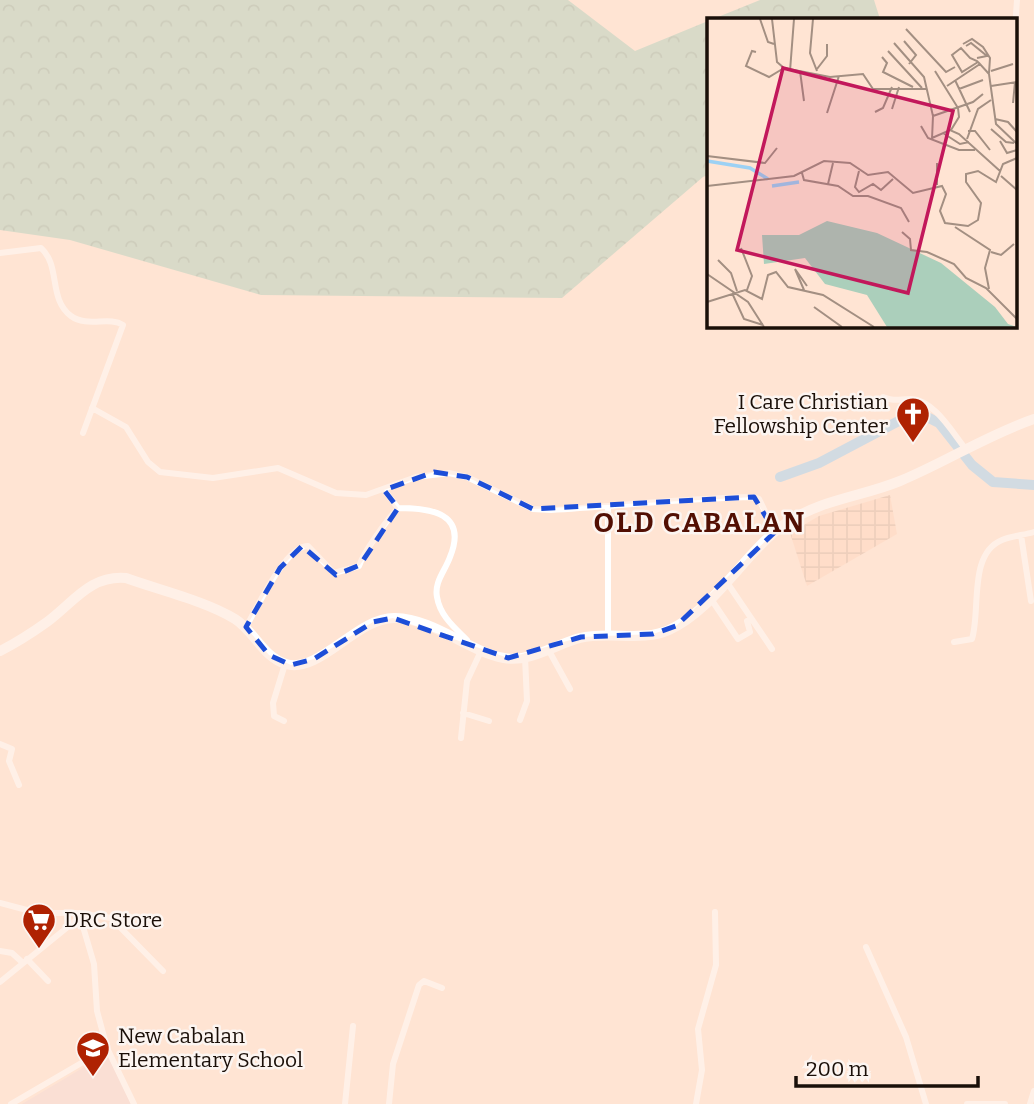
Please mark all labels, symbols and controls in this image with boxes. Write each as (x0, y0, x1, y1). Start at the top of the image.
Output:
inset map (707, 18, 1016, 327)
place label: I Care Christian Fellowship Center (714, 389, 888, 439)
church icon: I Care Christian Fellowship Center (894, 395, 932, 444)
district label: OLD CABALAN (594, 506, 806, 539)
supermarket icon: DRC Store (20, 901, 58, 950)
place label: DRC Store (64, 907, 162, 933)
place label: New Cabalan Elementary School (118, 1023, 303, 1073)
school or university icon: New Cabalan Elementary School (74, 1029, 112, 1078)
scale bar (796, 1044, 978, 1088)
text: 200 m (806, 1056, 869, 1082)

